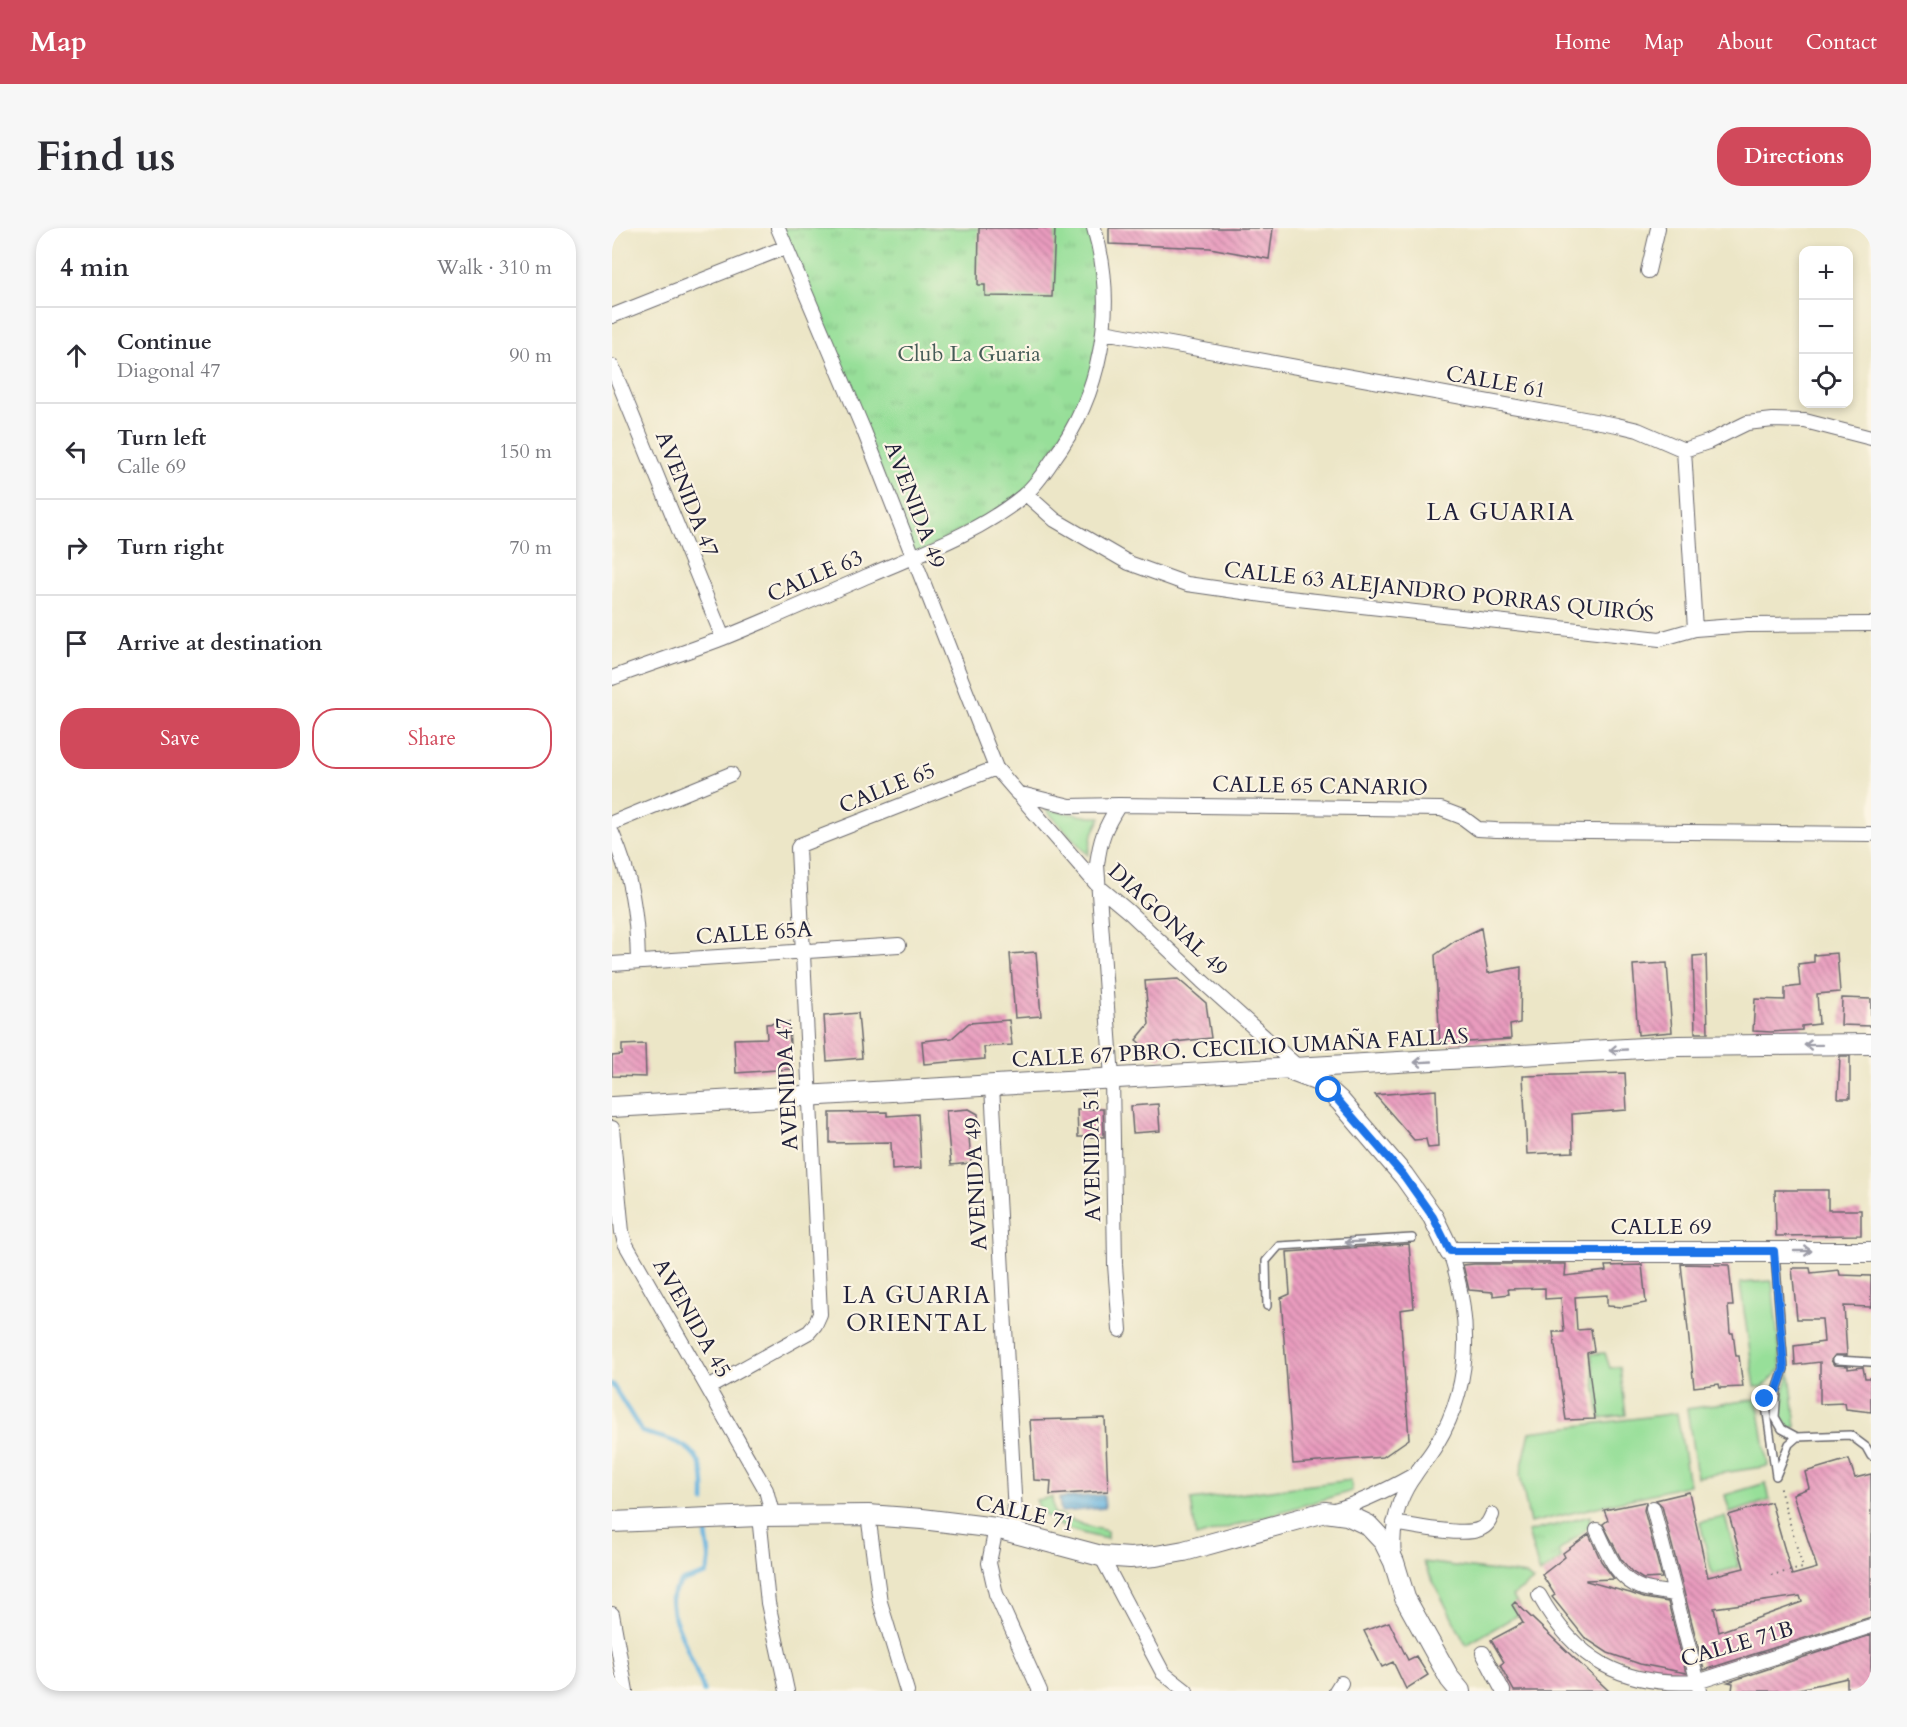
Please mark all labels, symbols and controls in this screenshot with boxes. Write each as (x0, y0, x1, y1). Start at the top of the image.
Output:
text: Map (30, 23, 87, 61)
text: Home (1555, 28, 1611, 57)
text: Map (1644, 28, 1684, 57)
text: About (1717, 28, 1773, 57)
text: Contact (1806, 28, 1877, 57)
button: Directions (1717, 127, 1871, 186)
text: Find us (36, 128, 176, 185)
map controls (1799, 246, 1853, 408)
button: + (1799, 246, 1853, 300)
text: 4 min (60, 250, 129, 285)
text: Walk · 310 m (437, 254, 552, 281)
button: − (1799, 300, 1853, 354)
text: Continue (117, 327, 212, 357)
icon: ahead (60, 339, 93, 372)
park label: Club La Guaria (897, 339, 1041, 369)
text: 90 m (509, 342, 552, 369)
button: locate (1799, 354, 1853, 408)
text: Diagonal 47 (117, 357, 221, 384)
street label: CALLE 61 (1444, 358, 1548, 406)
text: Turn left (117, 423, 206, 453)
street label: AVENIDA 47 (648, 426, 726, 562)
icon: left (60, 435, 93, 468)
street label: AVENIDA 49 (877, 437, 953, 573)
text: 150 m (499, 438, 552, 465)
text: Calle 69 (117, 453, 186, 480)
district label: LA GUARIA (1426, 496, 1576, 529)
icon: right (60, 531, 93, 564)
text: Turn right (117, 532, 224, 562)
text: 70 m (509, 534, 552, 561)
street label: CALLE 63 (763, 542, 867, 610)
street label: CALLE 63 ALEJANDRO PORRAS QUIRÓS (1222, 554, 1656, 630)
icon: arrive (60, 627, 93, 660)
text: Arrive at destination (117, 628, 322, 658)
button: Save (60, 708, 300, 769)
button: Share (312, 708, 552, 769)
street label: CALLE 65 (835, 755, 939, 821)
street label: CALLE 65 CANARIO (1212, 769, 1428, 803)
street label: DIAGONAL 49 (1102, 857, 1234, 983)
street label: CALLE 65A (695, 914, 814, 952)
street label: AVENIDA 47 (769, 1016, 805, 1152)
street label: CALLE 67 PBRO. CECILIO UMAÑA FALLAS (1011, 1021, 1469, 1075)
one-way arrow (1803, 1039, 1823, 1050)
one-way arrow (1608, 1044, 1628, 1055)
one-way arrow (1413, 1056, 1433, 1067)
route start (1315, 1076, 1341, 1102)
street label: AVENIDA 51 (1076, 1088, 1108, 1222)
street label: AVENIDA 49 (958, 1116, 994, 1252)
street label: CALLE 69 (1610, 1212, 1712, 1242)
one-way arrow (1344, 1236, 1364, 1247)
one-way arrow (1792, 1245, 1812, 1257)
street label: AVENIDA 45 (646, 1253, 738, 1383)
district label: LA GUARIA ORIENTAL (842, 1279, 992, 1340)
route end (1751, 1385, 1777, 1411)
street label: CALLE 71 (972, 1487, 1078, 1539)
street label: CALLE 71B (1677, 1614, 1797, 1674)

